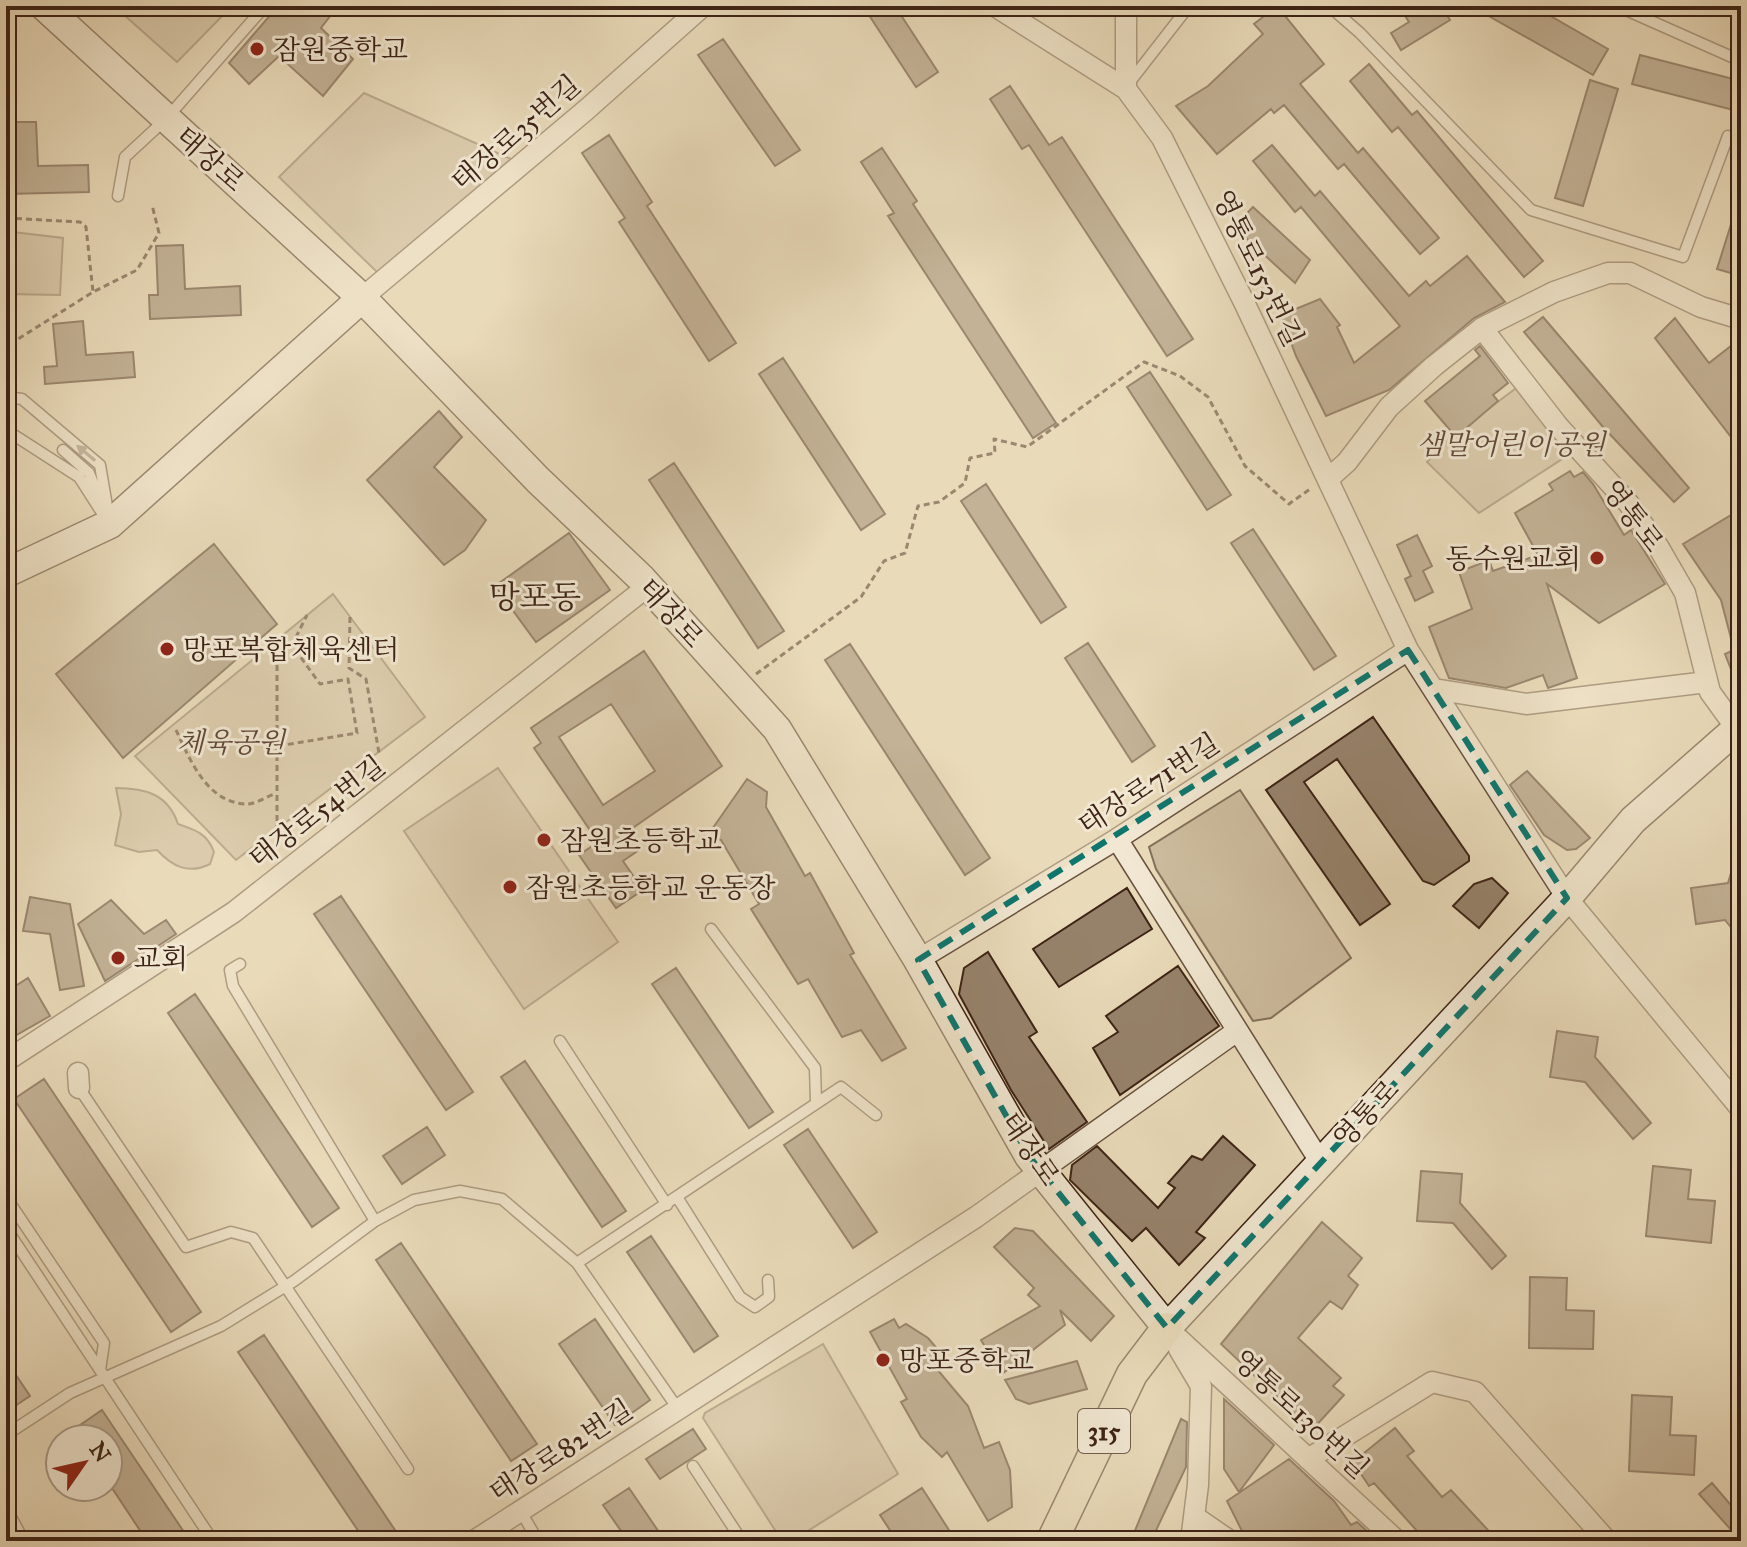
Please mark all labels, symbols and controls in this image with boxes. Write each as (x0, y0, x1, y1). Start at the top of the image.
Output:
place label: 잠원중학교 (273, 32, 408, 67)
marker: 잠원중학교 (248, 40, 266, 58)
street label: 태장로35번길 (444, 67, 588, 199)
street label: 태장로 (168, 119, 252, 199)
street label: 영통로153번길 (1205, 184, 1311, 352)
park label: 샘말어린이공원 (1416, 427, 1608, 462)
one-way arrow (76, 445, 96, 462)
street label: 영통로 (1595, 473, 1671, 559)
place label: 동수원교회 (1446, 541, 1581, 576)
marker: 동수원교회 (1588, 549, 1606, 567)
street label: 태장로 (631, 571, 711, 655)
district label: 망포동 (489, 578, 581, 617)
place label: 망포복합체육센터 (183, 632, 399, 667)
marker: 망포복합체육센터 (158, 640, 176, 658)
park label: 체육공원 (177, 725, 287, 760)
street label: 태장로71번길 (1072, 725, 1226, 843)
street label: 태장로54번길 (242, 748, 392, 876)
place label: 잠원초등학교 (560, 823, 722, 858)
marker: 잠원초등학교 (535, 831, 553, 849)
place label: 잠원초등학교 운동장 (526, 870, 775, 905)
marker: 잠원초등학교 운동장 (501, 878, 519, 896)
place label: 교회 (134, 941, 188, 976)
marker: 교회 (109, 949, 127, 967)
street label: 영통로 (1326, 1072, 1406, 1156)
street label: 태장로 (993, 1106, 1067, 1192)
street label: 영통로130번길 (1226, 1342, 1376, 1486)
place label: 망포중학교 (899, 1343, 1034, 1378)
marker: 망포중학교 (874, 1351, 892, 1369)
street label: 태장로82번길 (483, 1392, 639, 1510)
road number: 315 (1078, 1409, 1130, 1453)
north arrow (44, 1423, 124, 1503)
text: N (84, 1437, 117, 1468)

